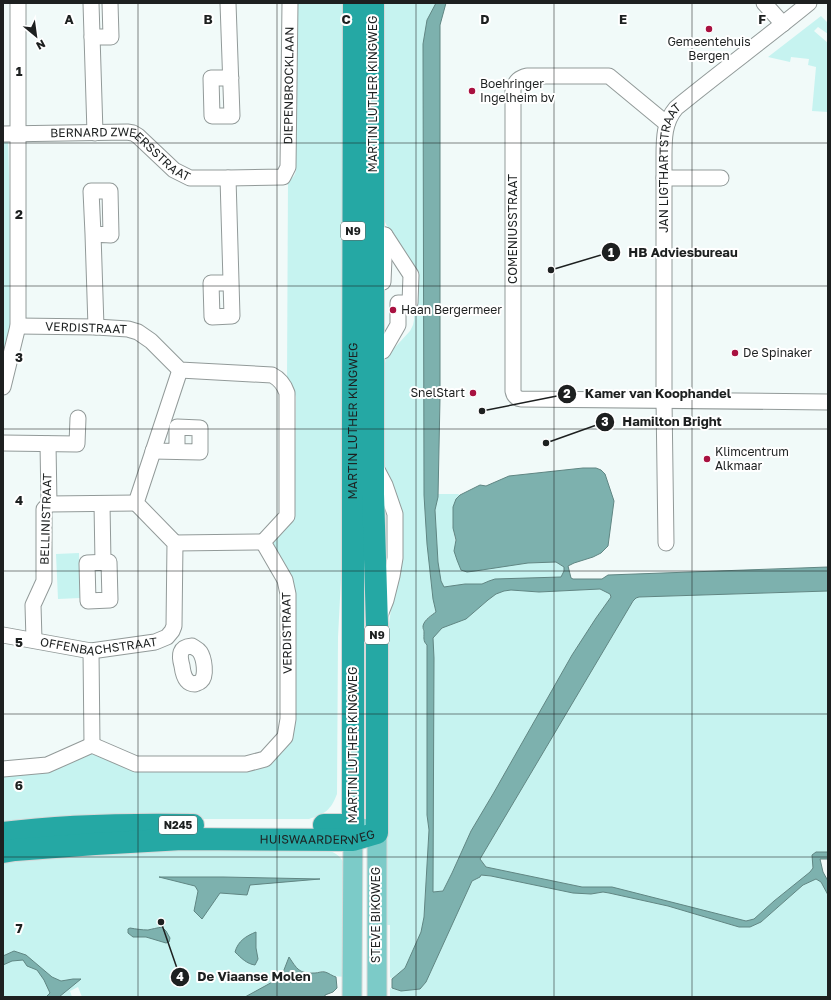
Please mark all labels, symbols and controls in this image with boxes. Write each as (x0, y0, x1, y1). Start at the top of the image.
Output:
text: A (64, 11, 74, 27)
text: B (203, 11, 213, 27)
text: C (341, 11, 351, 27)
text: D (480, 11, 490, 27)
text: E (619, 11, 627, 27)
text: F (758, 11, 766, 27)
north arrow (16, 16, 56, 56)
street label: MARTIN LUTHER KINGWEG (365, 16, 380, 172)
marker: Gemeentehuis Bergen (704, 24, 714, 34)
street label: DIEPENBROCKLAAN (280, 26, 297, 145)
place label: Gemeentehuis Bergen (667, 34, 751, 63)
text: N (34, 37, 48, 53)
text: 1 (16, 63, 23, 79)
place label: Boehringer Ingelheim bv (480, 76, 555, 105)
marker: Boehringer Ingelheim bv (467, 86, 477, 96)
street label: JAN LIGTHARTSTRAAT (656, 99, 684, 233)
street label: BERNARD ZWEERSSTRAAT (50, 124, 194, 184)
street label: COMENIUSSTRAAT (505, 173, 520, 284)
text: 2 (15, 206, 23, 222)
road number: N9 (341, 222, 365, 240)
callout: HB Adviesbureau (601, 240, 746, 265)
text: HB Adviesbureau (628, 244, 738, 260)
text: 1 (608, 245, 614, 260)
place label: Haan Bergermeer (401, 302, 502, 317)
marker: Haan Bergermeer (388, 305, 398, 315)
street label: VERDISTRAAT (45, 319, 128, 336)
street label: MARTIN LUTHER KINGWEG (345, 343, 360, 499)
place label: De Spinaker (743, 345, 812, 360)
marker: De Spinaker (730, 348, 740, 358)
text: 3 (15, 349, 23, 365)
callout: Kamer van Koophandel (557, 381, 739, 406)
place label: SnelStart (410, 385, 465, 400)
text: Kamer van Koophandel (585, 385, 732, 401)
text: 2 (563, 386, 571, 401)
marker: SnelStart (468, 388, 478, 398)
callout: Hamilton Bright (595, 409, 730, 434)
text: Hamilton Bright (622, 413, 722, 429)
text: 3 (601, 414, 609, 429)
place label: Klimcentrum Alkmaar (715, 444, 789, 473)
marker: Klimcentrum Alkmaar (702, 454, 712, 464)
street label: BELLINISTRAAT (36, 472, 55, 565)
text: 4 (15, 492, 23, 508)
street label: VERDISTRAAT (278, 592, 295, 674)
road number: N9 (365, 626, 389, 644)
text: 5 (15, 634, 23, 650)
street label: OFFENBACHSTRAAT (39, 634, 159, 659)
street label: MARTIN LUTHER KINGWEG (345, 667, 360, 823)
text: 6 (15, 777, 23, 793)
road number: N245 (159, 816, 197, 834)
street label: HUISWAARDERWEG (260, 826, 376, 848)
street label: STEVE BIKOWEG (368, 867, 383, 963)
text: 7 (15, 920, 23, 936)
callout: De Viaanse Molen (170, 964, 319, 989)
text: De Viaanse Molen (197, 968, 311, 984)
text: 4 (176, 969, 184, 984)

